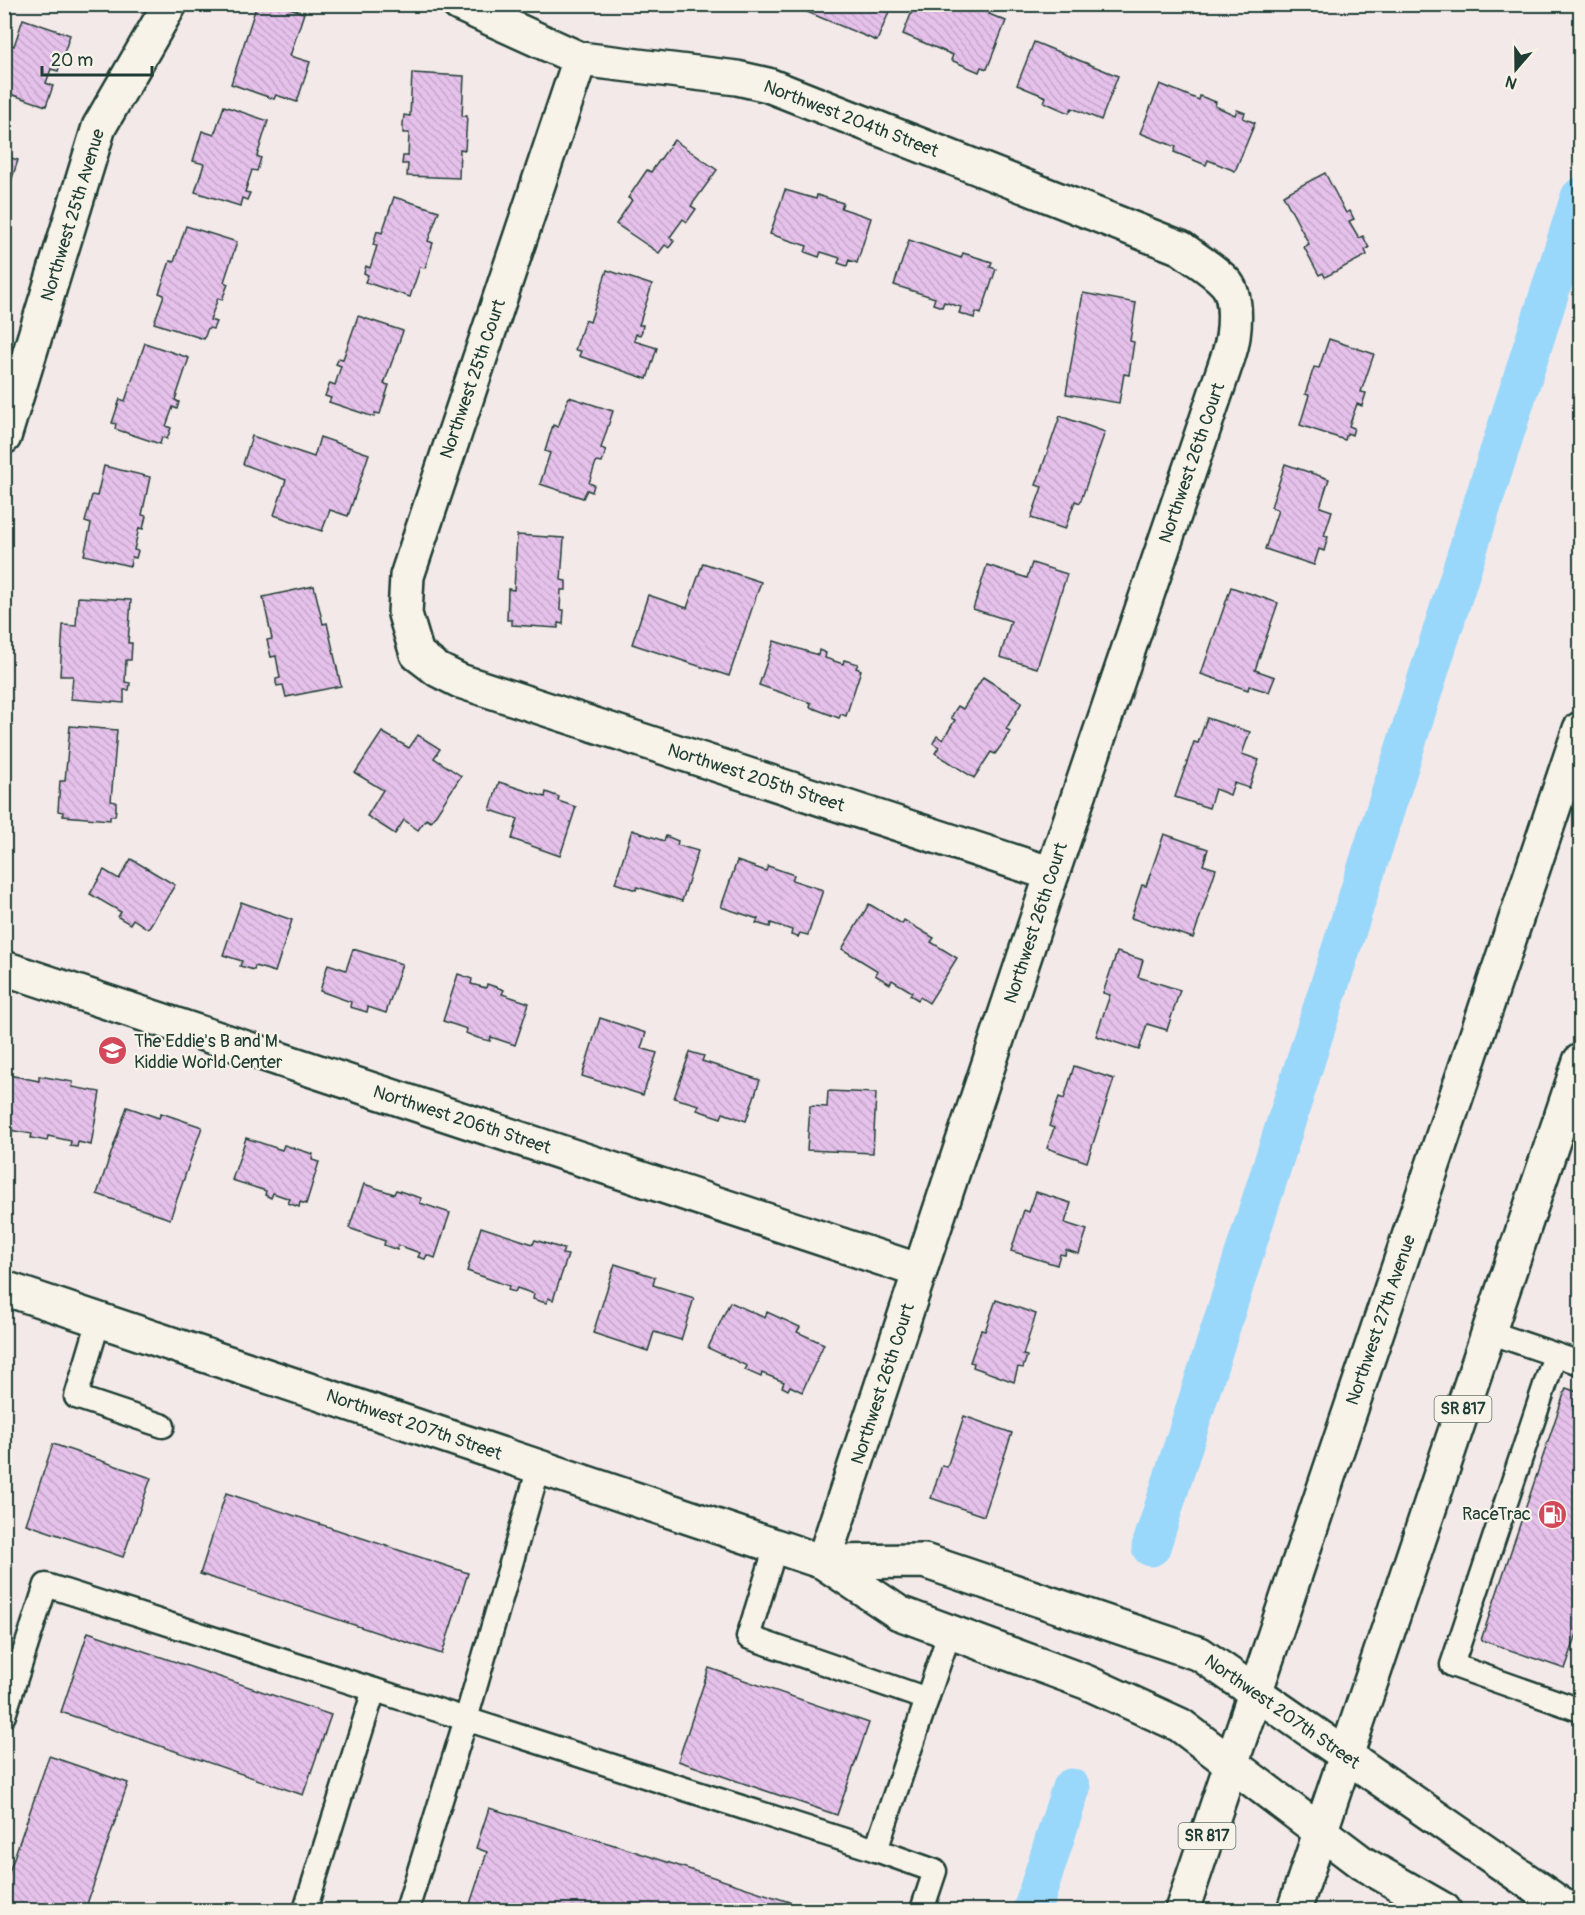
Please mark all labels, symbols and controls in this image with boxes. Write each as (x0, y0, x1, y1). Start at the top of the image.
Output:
scale bar (42, 39, 152, 77)
north arrow (1486, 39, 1546, 99)
text: 20 m (51, 49, 93, 72)
text: N (1503, 71, 1520, 93)
street label: Northwest 204th Street (760, 75, 942, 163)
street label: Northwest 25th Avenue (36, 126, 110, 304)
street label: Northwest 25th Court (435, 296, 511, 462)
street label: Northwest 26th Court (1154, 379, 1230, 546)
street label: Northwest 205th Street (665, 739, 848, 818)
street label: Northwest 26th Court (999, 839, 1073, 1006)
place label: The Eddie's B and M Kiddie World Center (134, 1030, 283, 1074)
school or university icon: The Eddie's B and M Kiddie World Center (97, 1035, 129, 1067)
street label: Northwest 206th Street (370, 1080, 554, 1160)
street label: Northwest 27th Avenue (1341, 1232, 1421, 1408)
street label: Northwest 26th Court (846, 1300, 920, 1467)
street label: Northwest 207th Street (323, 1384, 506, 1466)
road number: SR 817 (1434, 1396, 1492, 1422)
fuel station icon: RaceTrac (1536, 1498, 1568, 1530)
place label: RaceTrac (1462, 1503, 1531, 1526)
street label: Northwest 207th Street (1200, 1650, 1365, 1775)
road number: SR 817 (1178, 1823, 1236, 1849)

